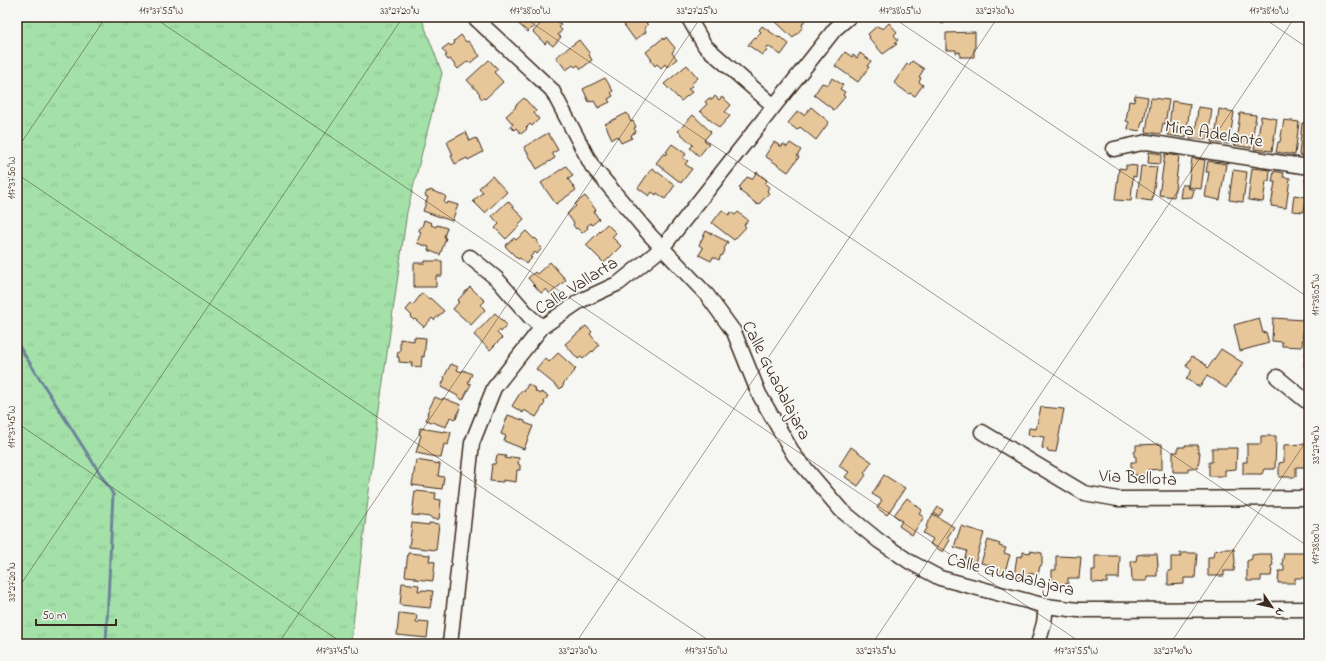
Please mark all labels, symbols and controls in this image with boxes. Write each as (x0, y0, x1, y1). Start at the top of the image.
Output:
text: 117°37'55"W (139, 4, 183, 19)
text: 33°27'20"N (380, 4, 420, 19)
text: 117°38'00"W (510, 4, 551, 19)
text: 33°27'25"N (677, 4, 718, 19)
text: 117°38'05"W (879, 4, 921, 19)
text: 33°27'30"N (976, 4, 1015, 19)
text: 117°38'10"W (1249, 4, 1289, 19)
street label: Mira Adelante (1163, 114, 1266, 156)
text: 117°37'50"W (5, 156, 20, 199)
street label: Calle Vallarta (531, 251, 624, 322)
text: 117°38'05"W (1309, 274, 1324, 316)
street label: Calle Guadalajara (734, 317, 816, 445)
text: 117°37'45"W (5, 406, 20, 448)
text: 33°27'40"N (1309, 425, 1324, 464)
street label: Via Bellota (1097, 464, 1178, 494)
text: 117°38'00"W (1309, 523, 1324, 564)
street label: Calle Guadalajara (944, 548, 1077, 604)
text: 33°27'20"N (5, 562, 20, 602)
north arrow (1252, 587, 1292, 627)
scale bar (36, 601, 116, 627)
text: N (1271, 604, 1288, 620)
text: 50 m (42, 607, 66, 625)
text: 117°37'45"W (316, 644, 358, 659)
text: 33°27'30"N (559, 644, 598, 659)
text: 117°37'50"W (685, 644, 728, 659)
text: 33°27'35"N (856, 644, 896, 659)
text: 117°37'55"W (1054, 644, 1098, 659)
text: 33°27'40"N (1154, 644, 1193, 659)

